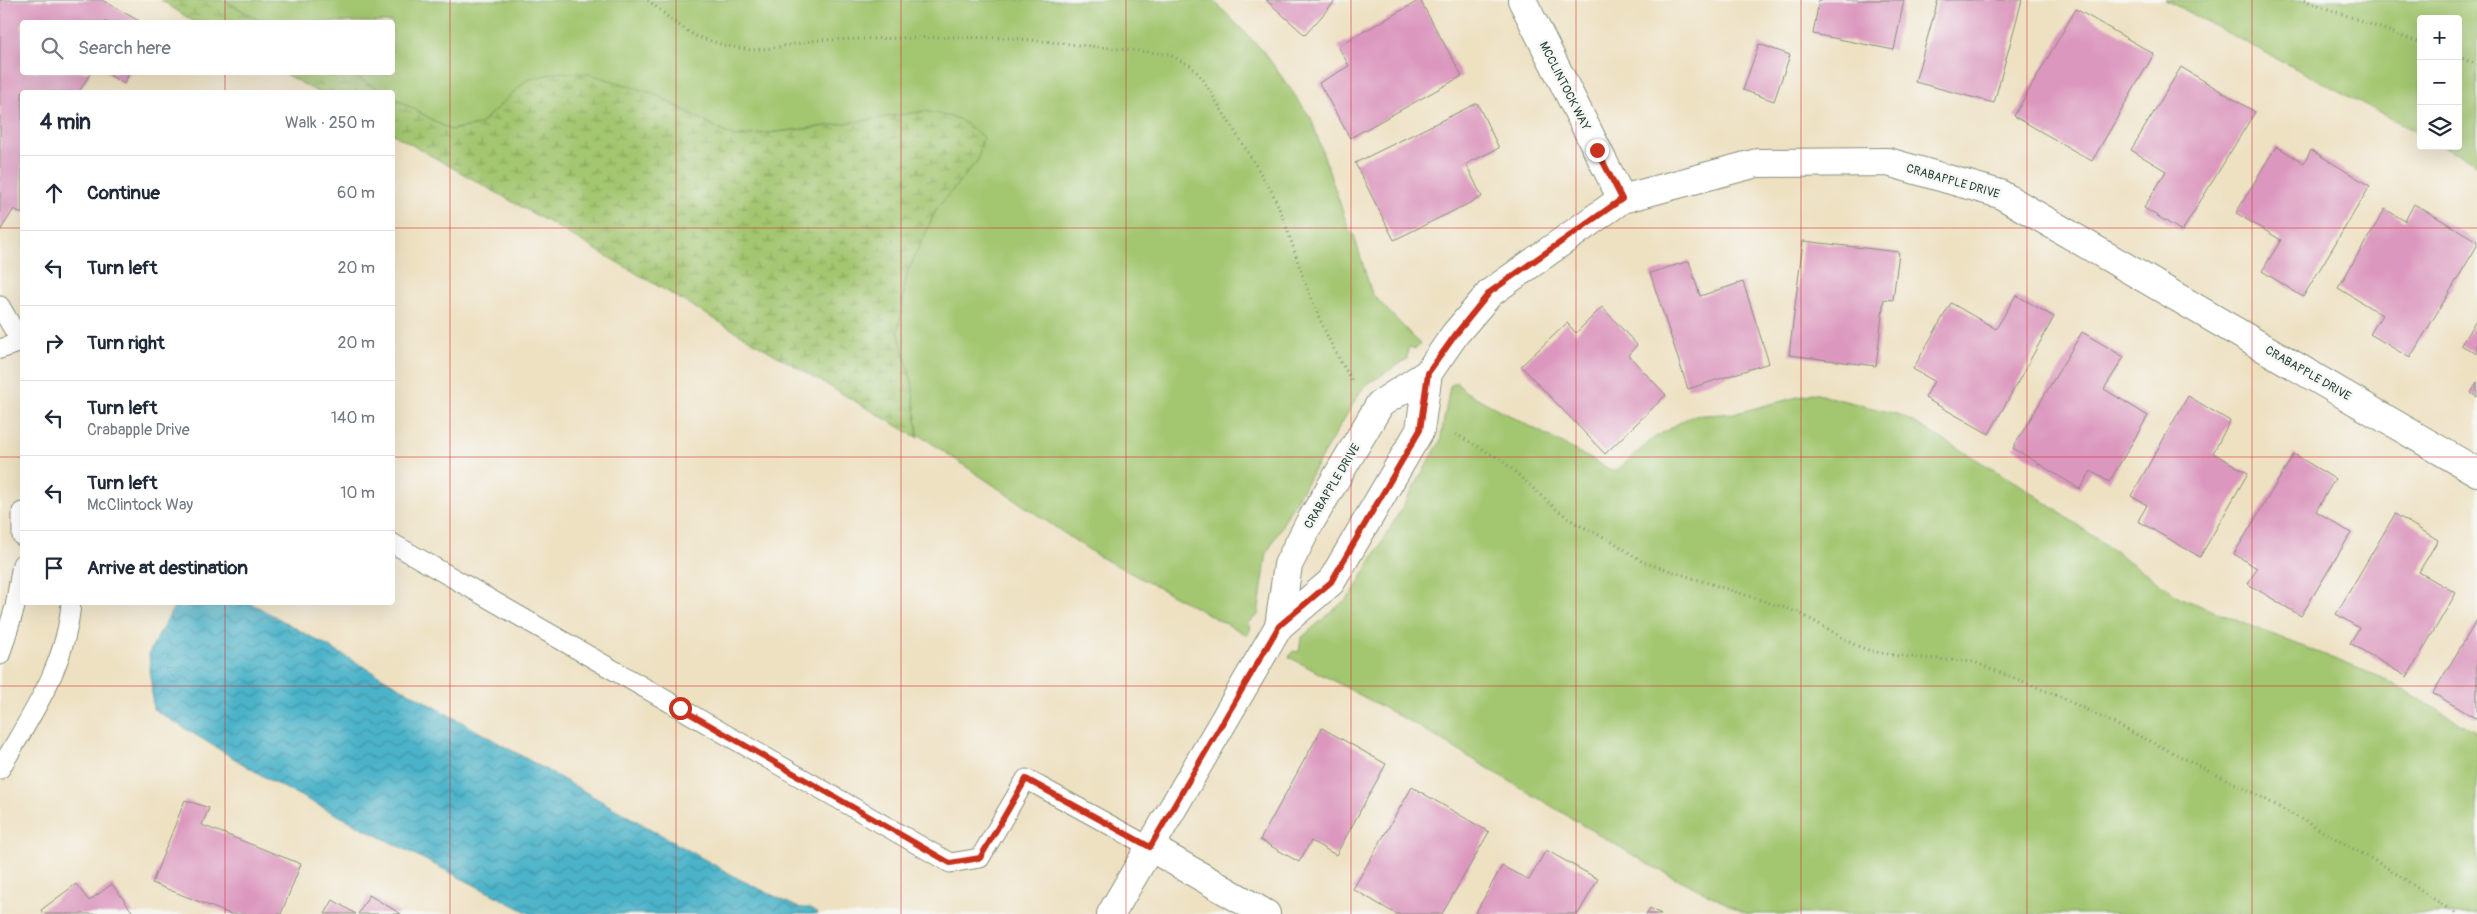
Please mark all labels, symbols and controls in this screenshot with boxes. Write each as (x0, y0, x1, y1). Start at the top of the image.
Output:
map controls (2417, 15, 2462, 150)
button: + (2417, 15, 2462, 60)
search box (20, 20, 395, 75)
icon: search (38, 34, 66, 62)
text: Search here (78, 36, 171, 60)
street label: MCCLINTOCK WAY (1536, 39, 1593, 133)
button: − (2417, 60, 2462, 105)
button: layers (2417, 105, 2462, 150)
text: 4 min (40, 109, 91, 136)
text: Walk · 250 m (285, 113, 375, 133)
route end (1586, 139, 1609, 162)
street label: CRABAPPLE DRIVE (1904, 161, 2001, 202)
icon: ahead (40, 179, 68, 207)
text: Continue (87, 181, 160, 205)
text: 60 m (337, 183, 375, 203)
icon: left (40, 254, 68, 282)
text: Turn left (87, 256, 157, 280)
text: 20 m (337, 258, 375, 278)
icon: right (40, 329, 68, 357)
text: Turn right (87, 331, 165, 355)
text: 20 m (337, 333, 375, 353)
street label: CRABAPPLE DRIVE (2262, 343, 2353, 404)
text: Turn left (87, 396, 157, 420)
icon: left (40, 404, 68, 432)
text: 140 m (331, 408, 375, 428)
text: Crabapple Drive (87, 420, 190, 440)
street label: CRABAPPLE DRIVE (1301, 441, 1364, 531)
text: Turn left (87, 471, 157, 495)
icon: left (40, 479, 68, 507)
text: 10 m (340, 483, 375, 503)
text: McClintock Way (87, 495, 193, 515)
icon: arrive (40, 554, 68, 582)
text: Arrive at destination (87, 556, 248, 580)
route start (669, 697, 692, 720)

